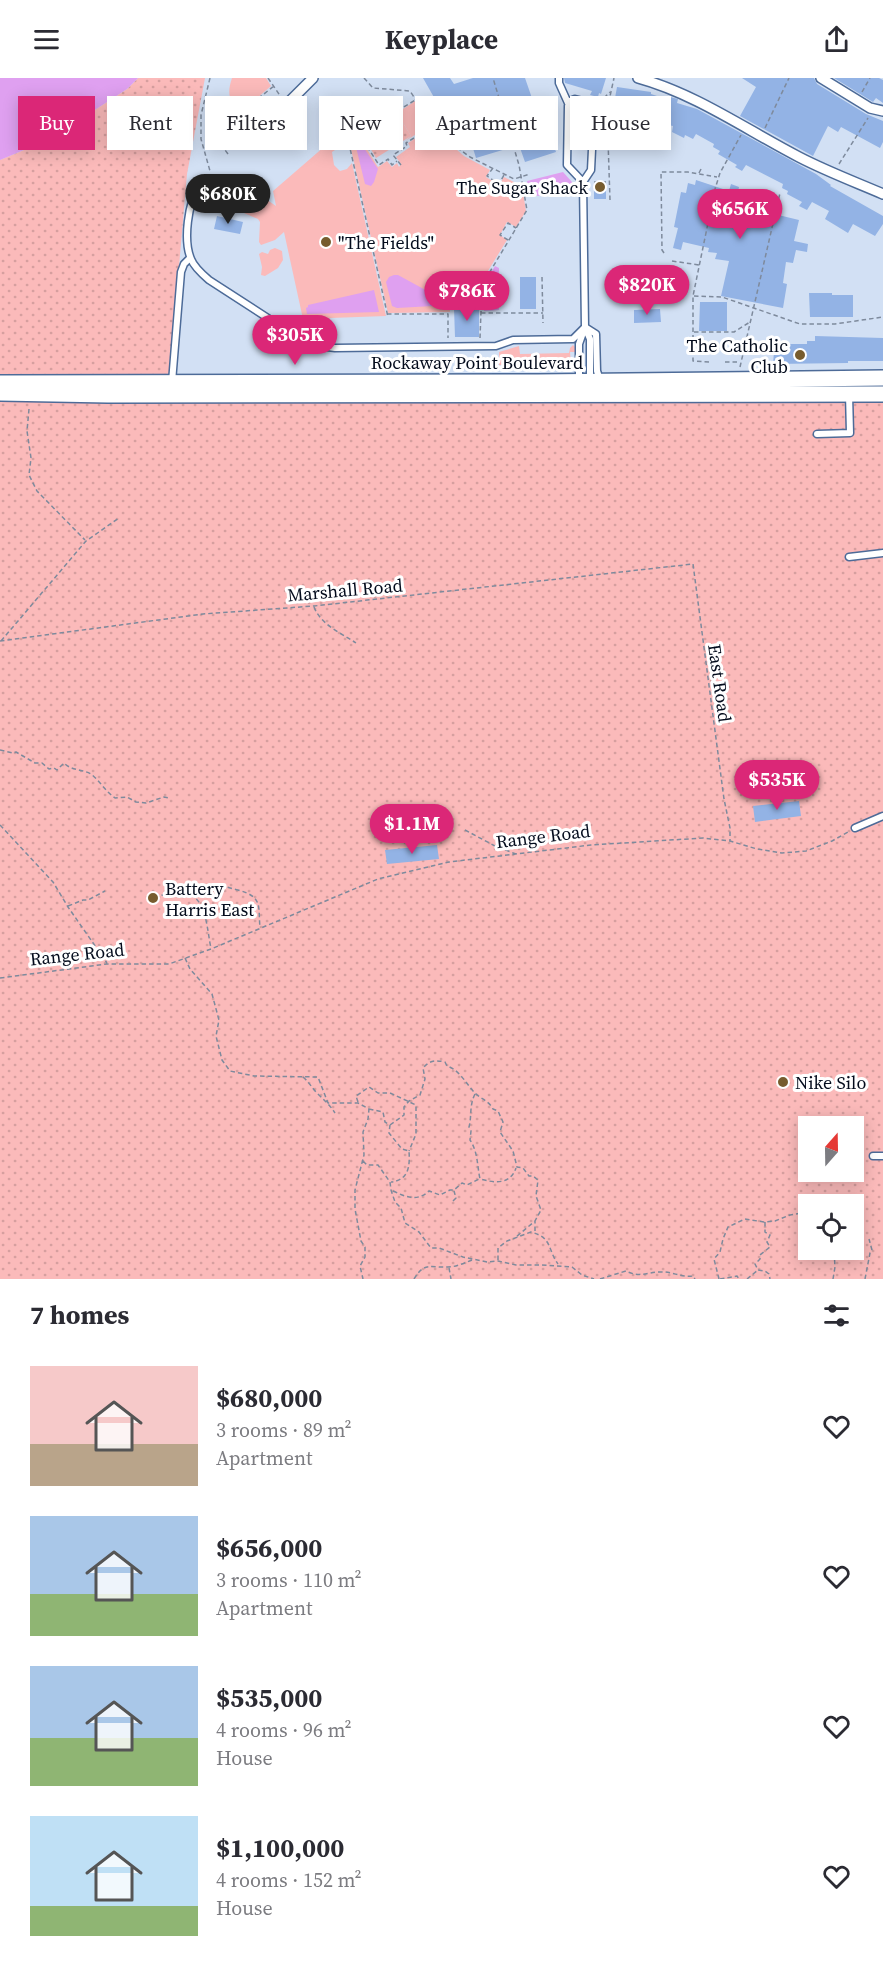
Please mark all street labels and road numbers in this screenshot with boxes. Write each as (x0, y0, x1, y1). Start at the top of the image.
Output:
street label: Rockaway Point Boulevard (371, 350, 583, 375)
street label: Marshall Road (286, 573, 404, 607)
street label: East Road (702, 642, 738, 724)
street label: Range Road (494, 818, 592, 854)
street label: Range Road (28, 937, 126, 971)

